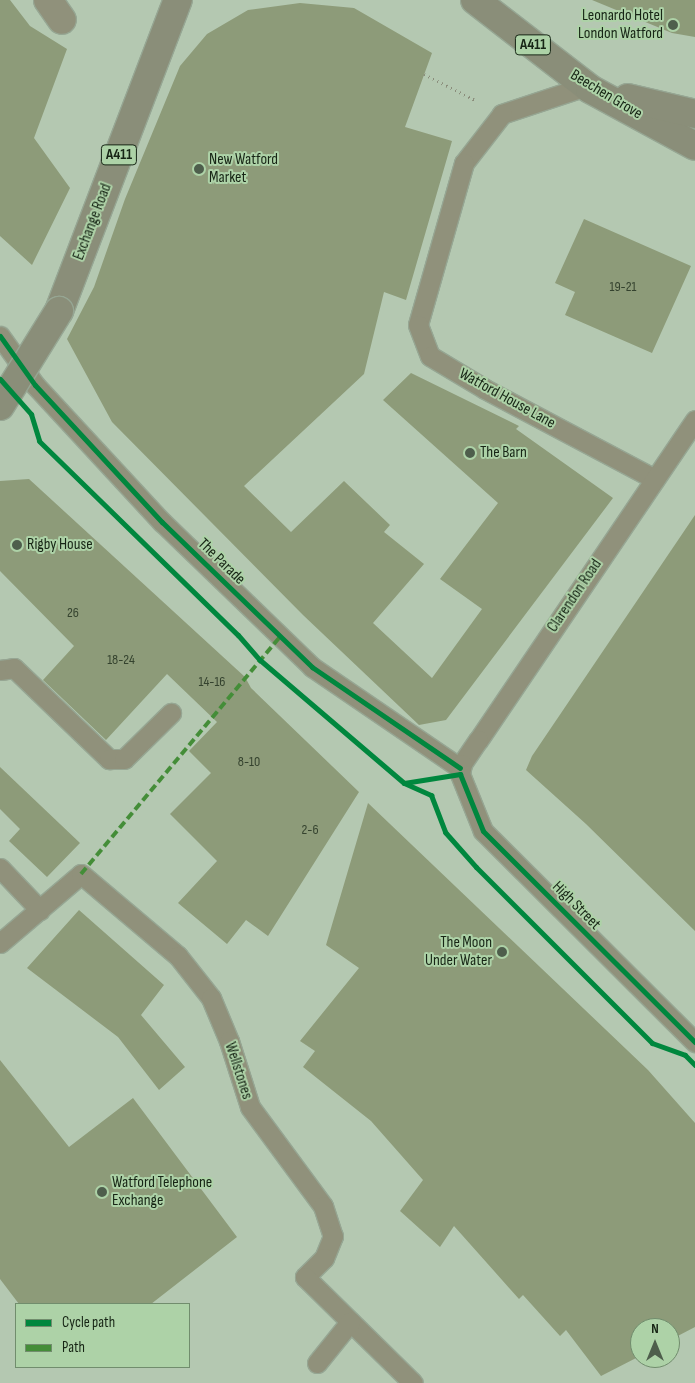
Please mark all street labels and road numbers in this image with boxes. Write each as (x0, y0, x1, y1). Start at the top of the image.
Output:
road number: A411 (514, 32, 552, 58)
street label: Beechen Grove (567, 66, 645, 124)
road number: A411 (100, 142, 138, 168)
street label: Exchange Road (70, 181, 116, 263)
street label: Watford House Lane (456, 365, 558, 433)
street label: The Parade (193, 535, 249, 589)
street label: Clarendon Road (544, 556, 606, 636)
street label: High Street (548, 878, 604, 934)
street label: Wellstones (220, 1040, 256, 1102)

